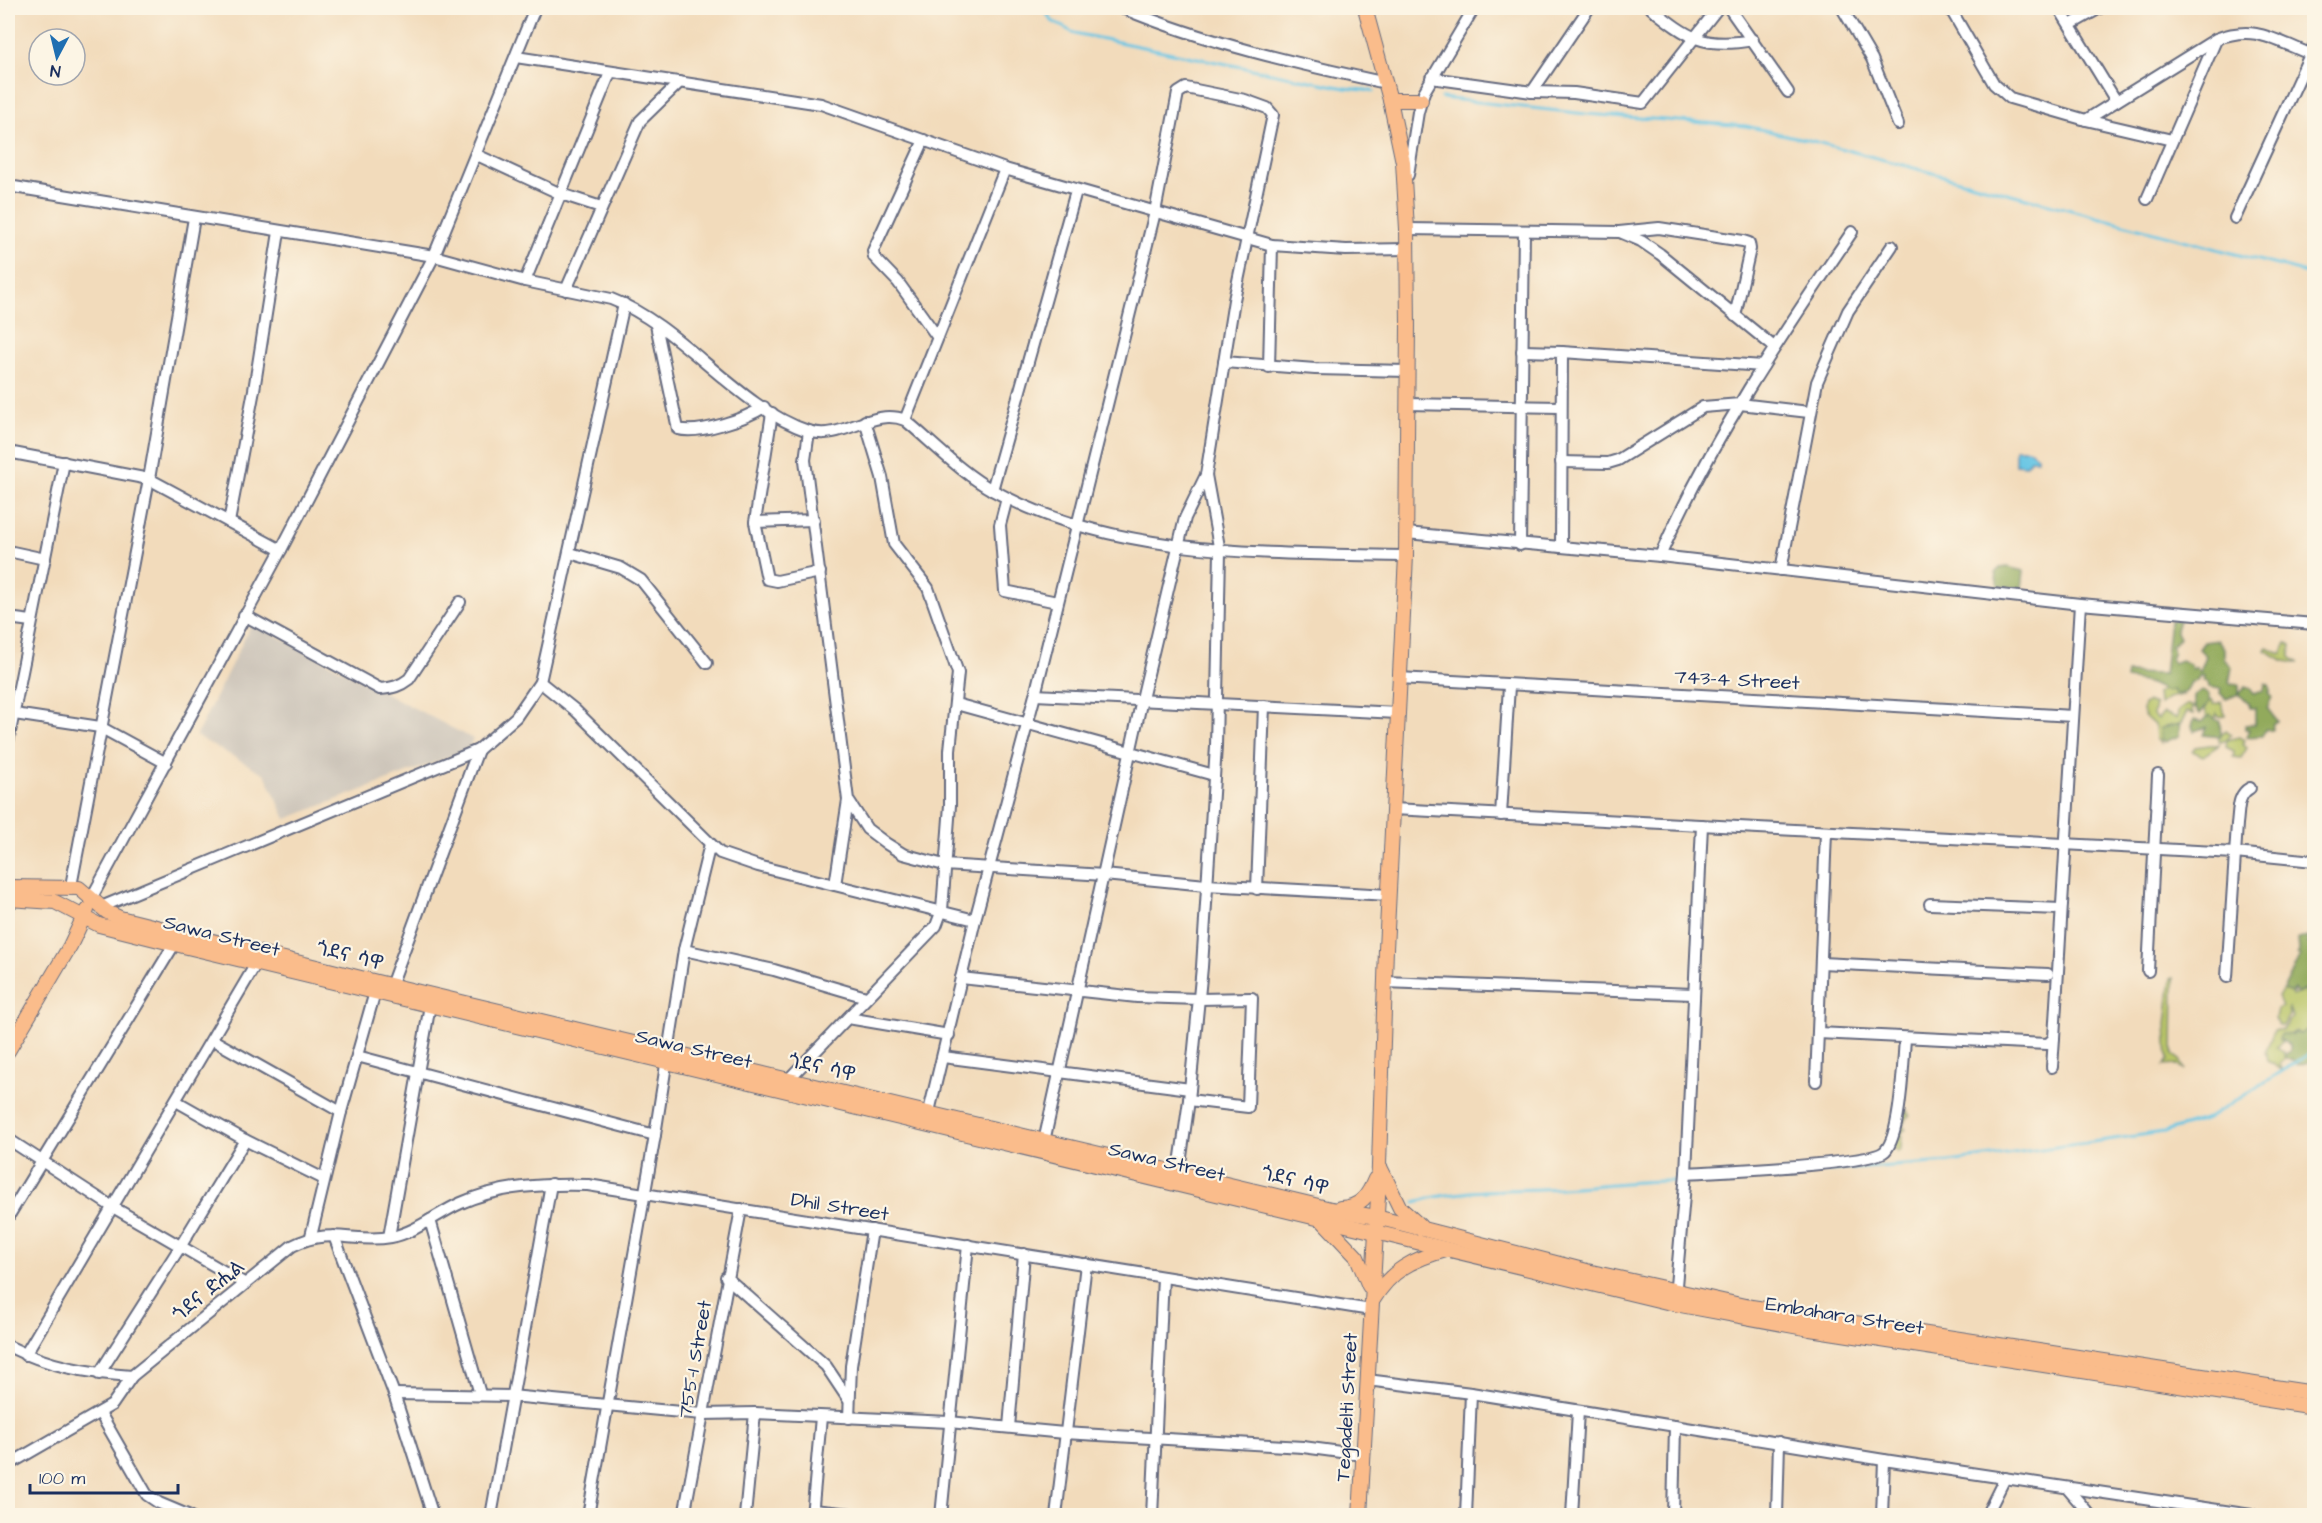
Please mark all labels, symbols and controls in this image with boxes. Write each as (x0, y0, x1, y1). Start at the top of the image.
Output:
north arrow (27, 27, 87, 87)
text: N (49, 59, 62, 82)
street label: 743-4 Street (1673, 663, 1800, 697)
street label: Sawa Street (161, 908, 283, 964)
street label: ጎደና ሳዋ (314, 934, 386, 978)
street label: Sawa Street (633, 1022, 755, 1076)
street label: ጎደና ሳዋ (786, 1047, 858, 1089)
street label: Sawa Street (1106, 1135, 1228, 1189)
street label: ጎደና ሳዋ (1259, 1159, 1331, 1203)
street label: Dhil Street (789, 1185, 891, 1229)
street label: ጎደና ድሒል (167, 1253, 250, 1328)
street label: Embahara Street (1764, 1290, 1926, 1342)
street label: 755-1 Street (671, 1298, 719, 1420)
street label: Tegadelti Street (1329, 1332, 1366, 1482)
scale bar (30, 1457, 178, 1495)
text: 100 m (39, 1466, 85, 1491)

